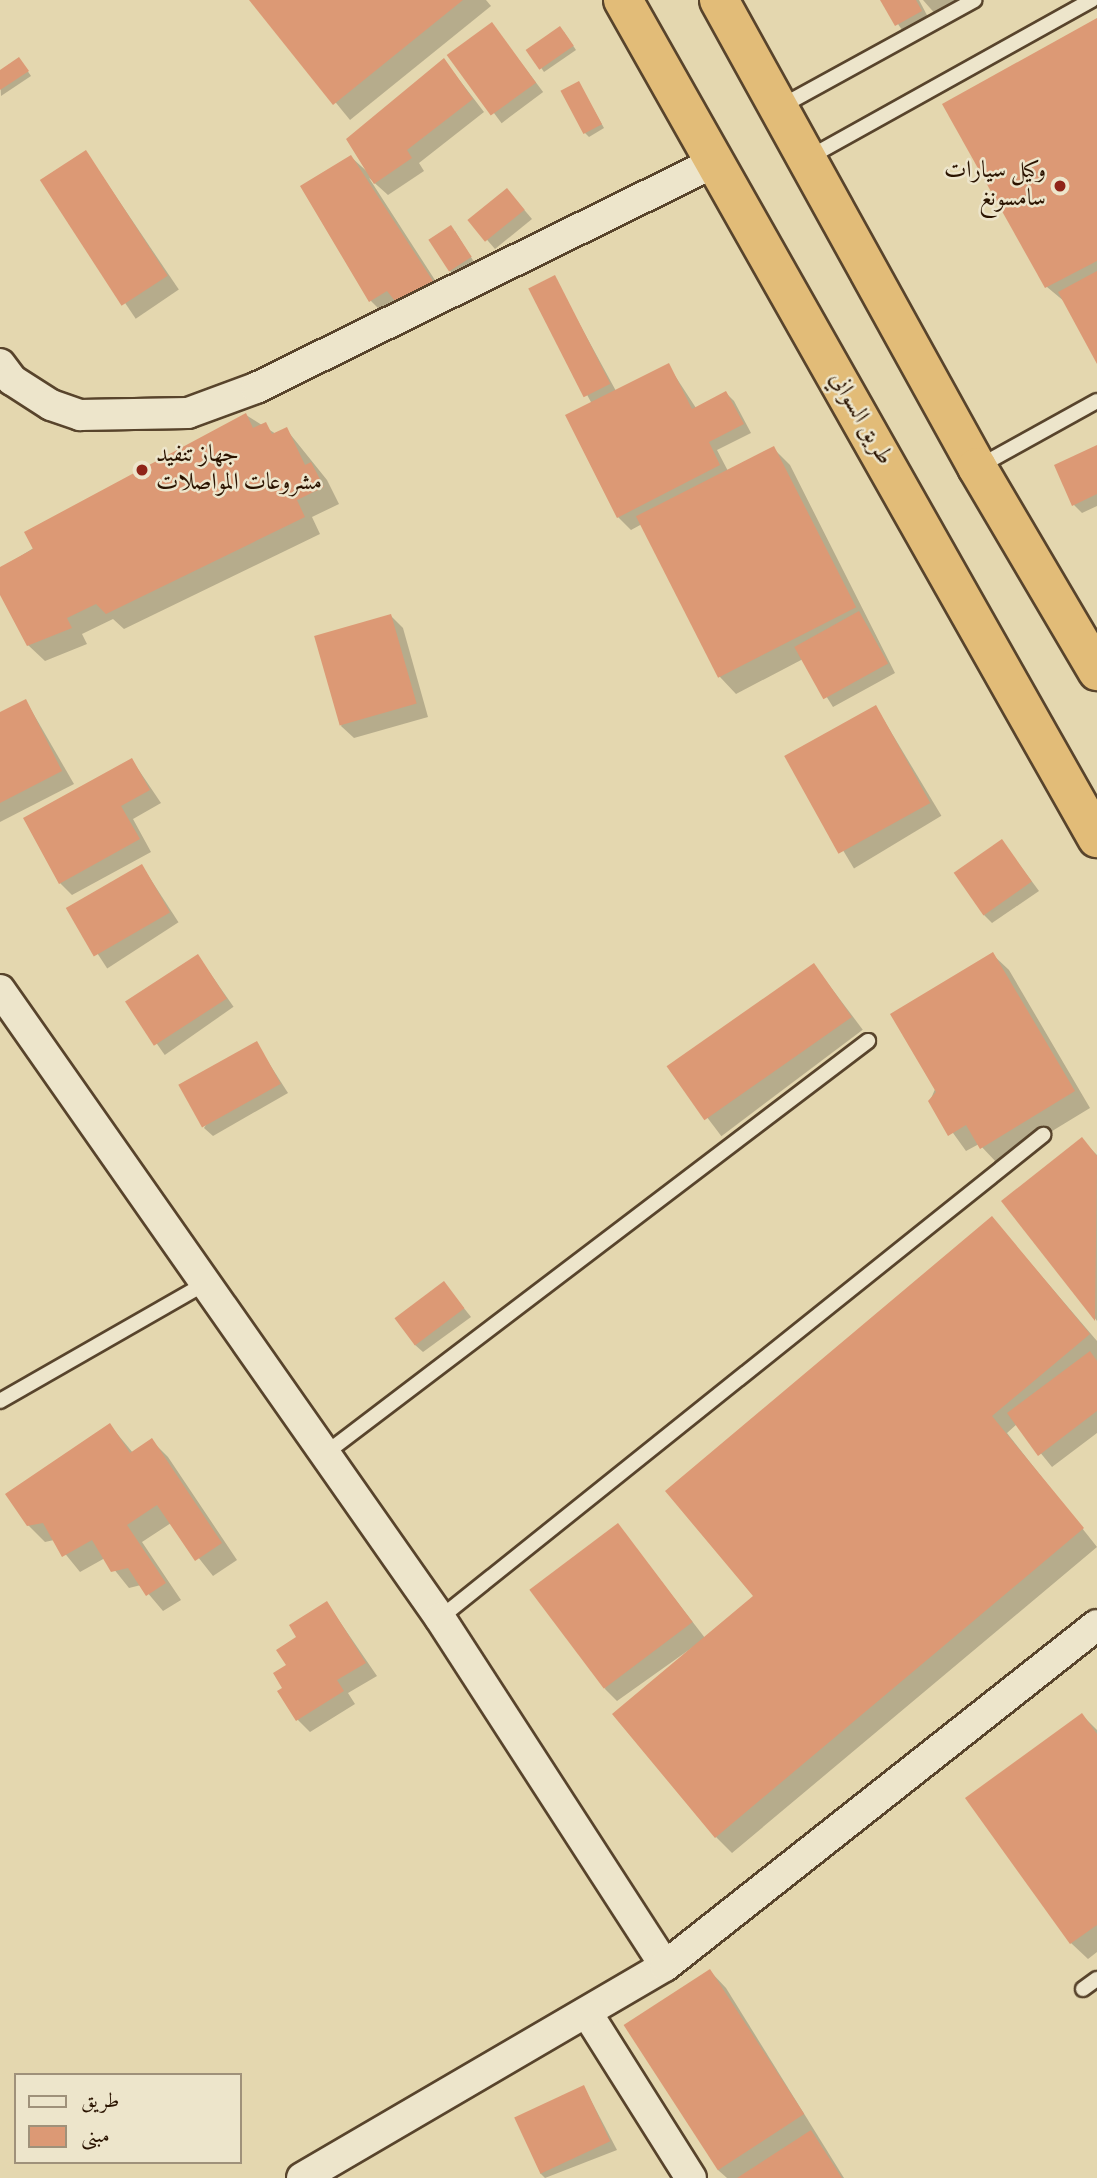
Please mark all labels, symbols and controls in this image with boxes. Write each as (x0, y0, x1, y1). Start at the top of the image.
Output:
place label: وكيل سيارات سامسونغ (944, 158, 1046, 214)
marker: وكيل سيارات سامسونغ (1052, 178, 1068, 194)
street label: طريق السواني (822, 367, 898, 471)
place label: جهاز تنفيد مشروعات المواصلات (156, 442, 322, 498)
marker: جهاز تنفيد مشروعات المواصلات (134, 462, 150, 478)
legend (14, 2073, 242, 2164)
text: طريق (81, 2087, 119, 2116)
text: مبنى (81, 2122, 110, 2151)

